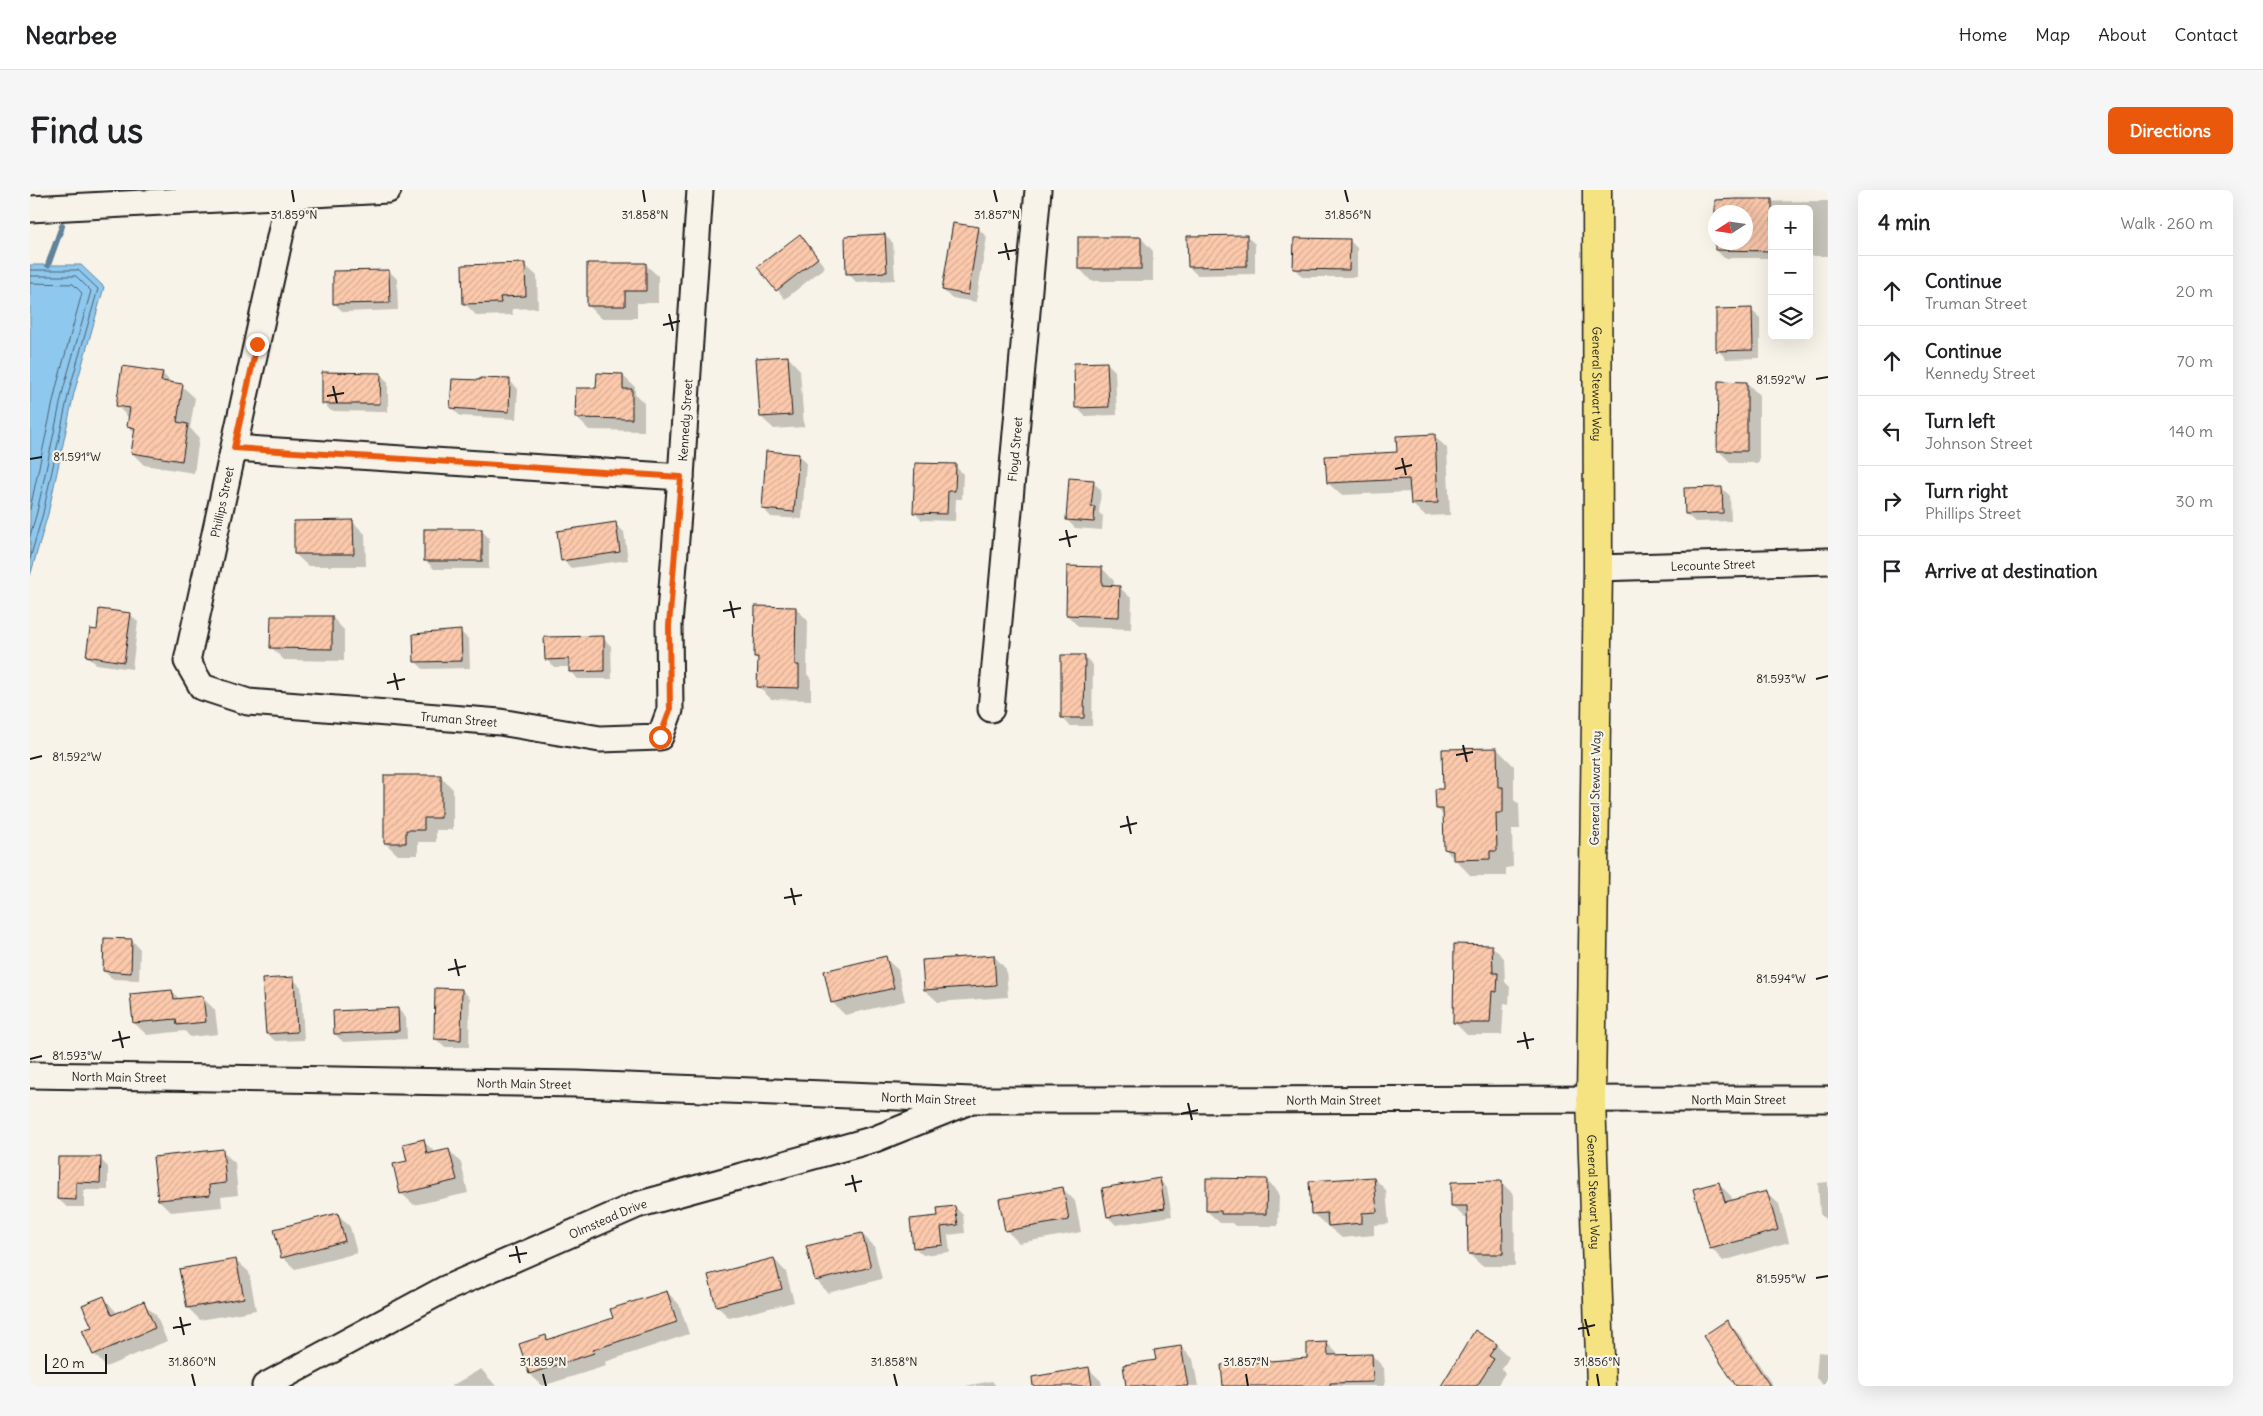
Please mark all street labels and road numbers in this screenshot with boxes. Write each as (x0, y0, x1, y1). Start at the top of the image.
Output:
street label: General Stewart Way (1590, 327, 1605, 441)
street label: Kennedy Street (675, 378, 695, 462)
street label: Floyd Street (1004, 416, 1025, 482)
street label: Phillips Street (207, 465, 237, 539)
street label: Lecounte Street (1670, 556, 1755, 573)
street label: Truman Street (420, 708, 498, 729)
street label: General Stewart Way (1586, 730, 1604, 846)
street label: North Main Street (71, 1068, 166, 1085)
street label: North Main Street (476, 1075, 571, 1091)
street label: North Main Street (881, 1089, 976, 1108)
street label: North Main Street (1286, 1092, 1381, 1107)
street label: North Main Street (1691, 1092, 1786, 1107)
street label: General Stewart Way (1585, 1134, 1604, 1250)
street label: Olmstead Drive (566, 1195, 648, 1241)

